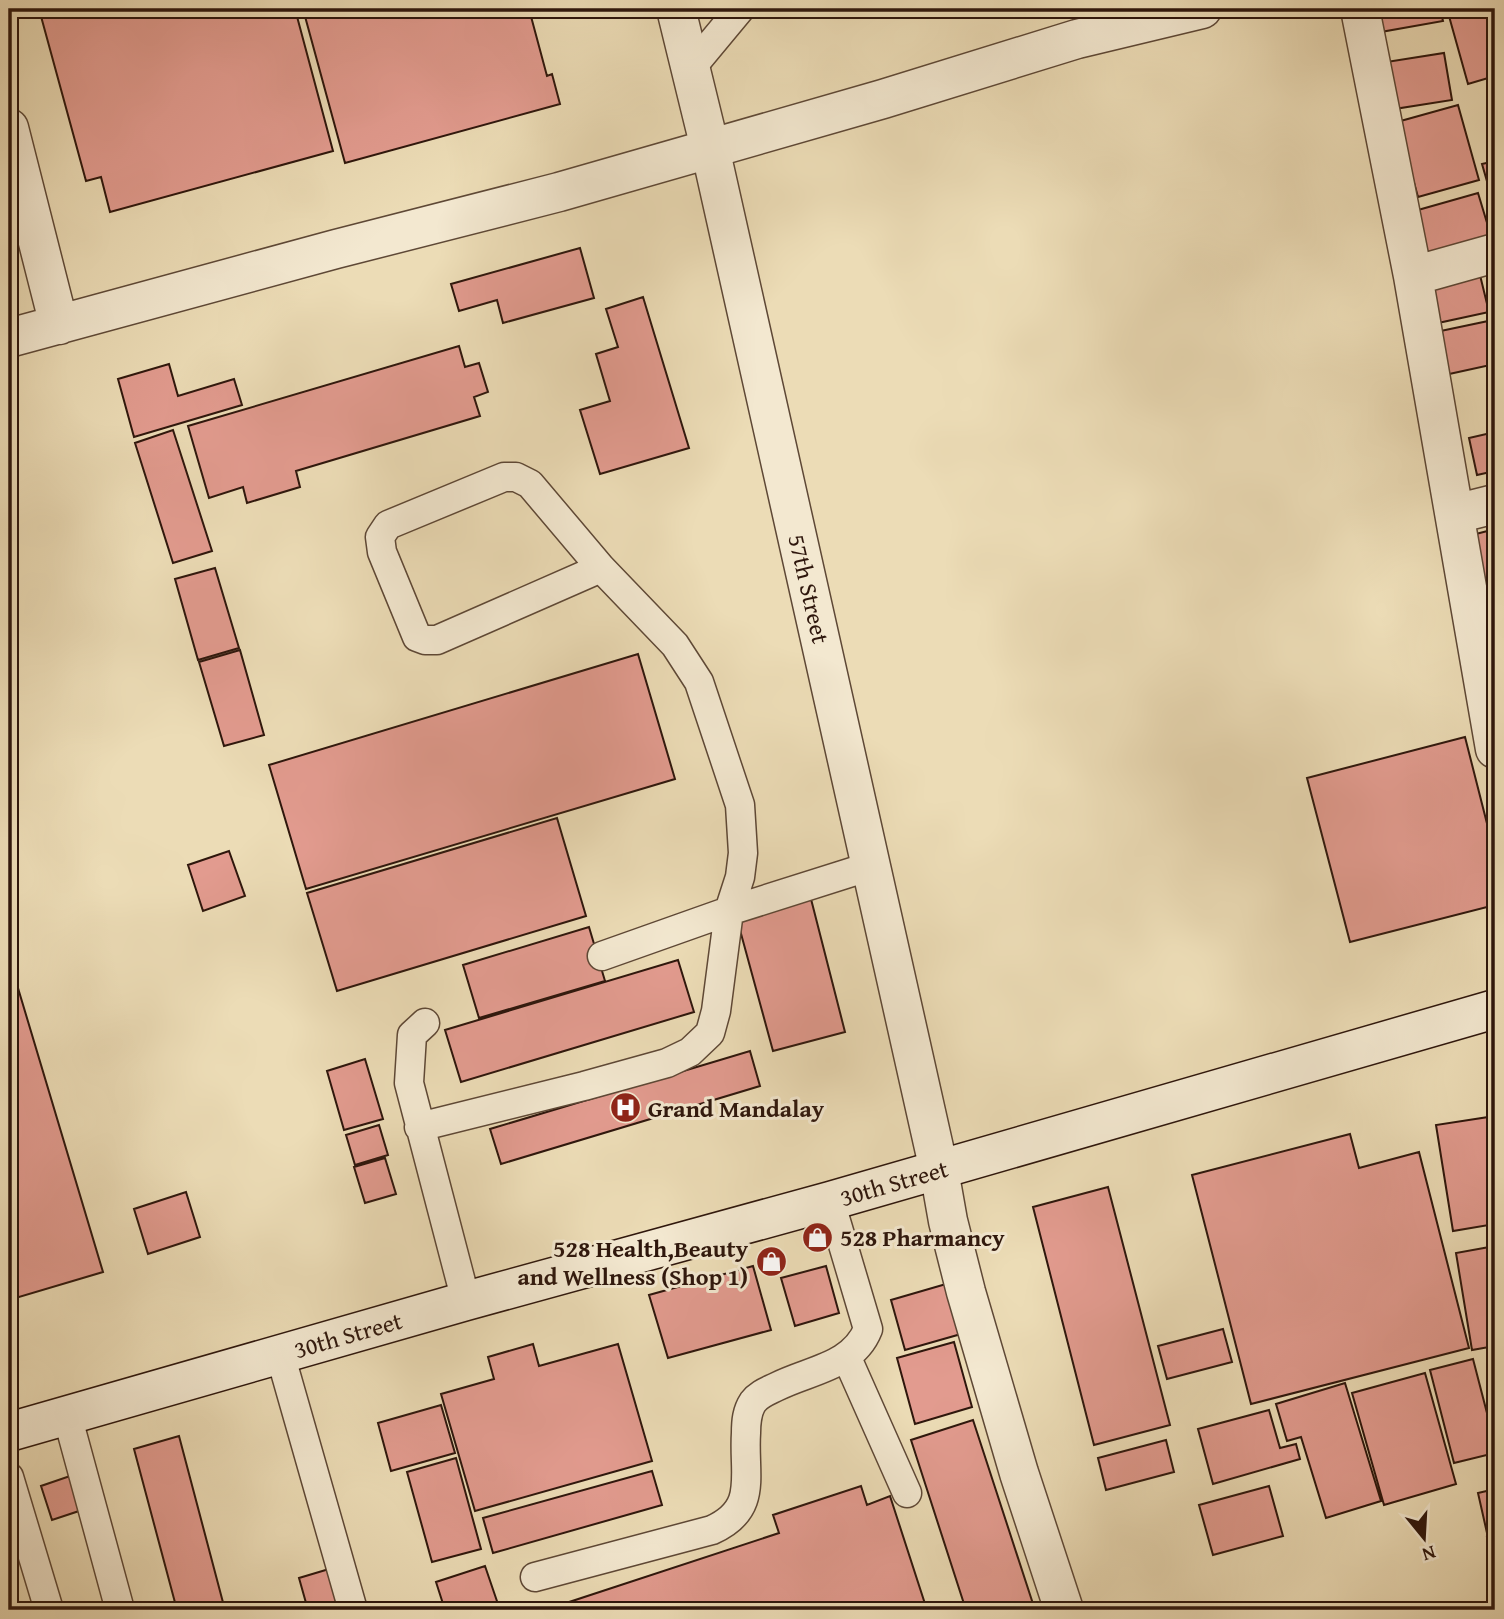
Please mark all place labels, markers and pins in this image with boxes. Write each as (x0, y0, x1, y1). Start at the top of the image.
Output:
hospital icon: Grand Mandalay (608, 1091, 642, 1125)
place label: Grand Mandalay (648, 1091, 825, 1126)
shop icon: 528 Pharmancy (800, 1220, 834, 1254)
place label: 528 Pharmancy (840, 1220, 1005, 1255)
place label: 528 Health,Beauty and Wellness (Shop 1) (517, 1231, 749, 1294)
shop icon: 528 Health,Beauty and Wellness (Shop 1) (754, 1245, 788, 1279)

